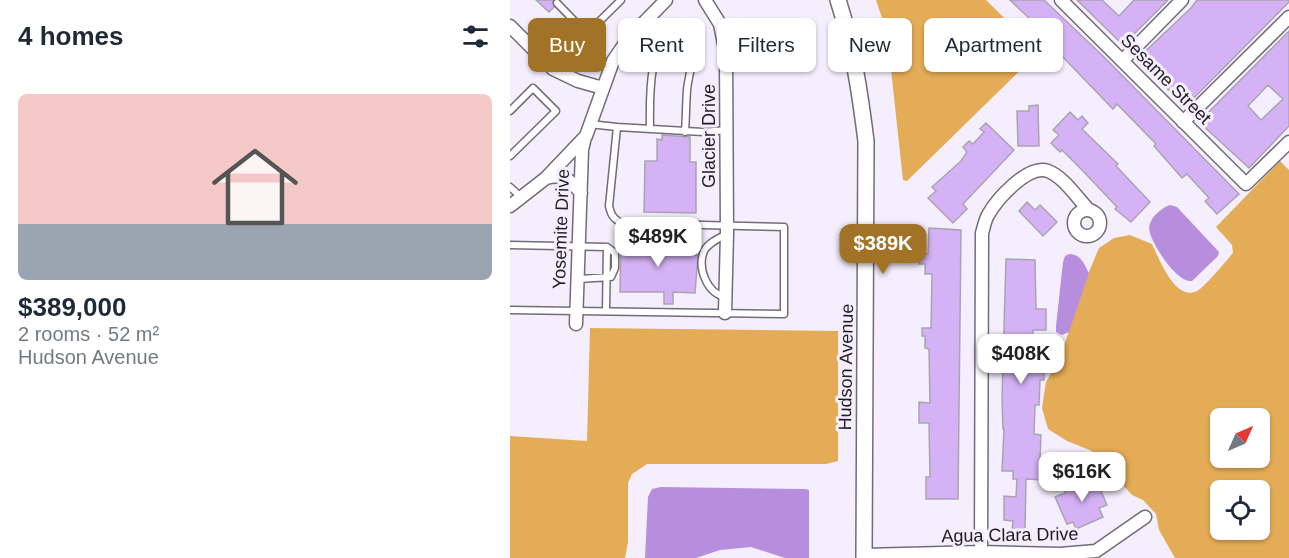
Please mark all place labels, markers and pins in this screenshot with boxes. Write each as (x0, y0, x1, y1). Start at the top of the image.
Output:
pin: $489K (616, 217, 700, 268)
pin: $389K (841, 224, 925, 275)
pin: $408K (979, 334, 1063, 385)
pin: $616K (1040, 452, 1124, 503)

